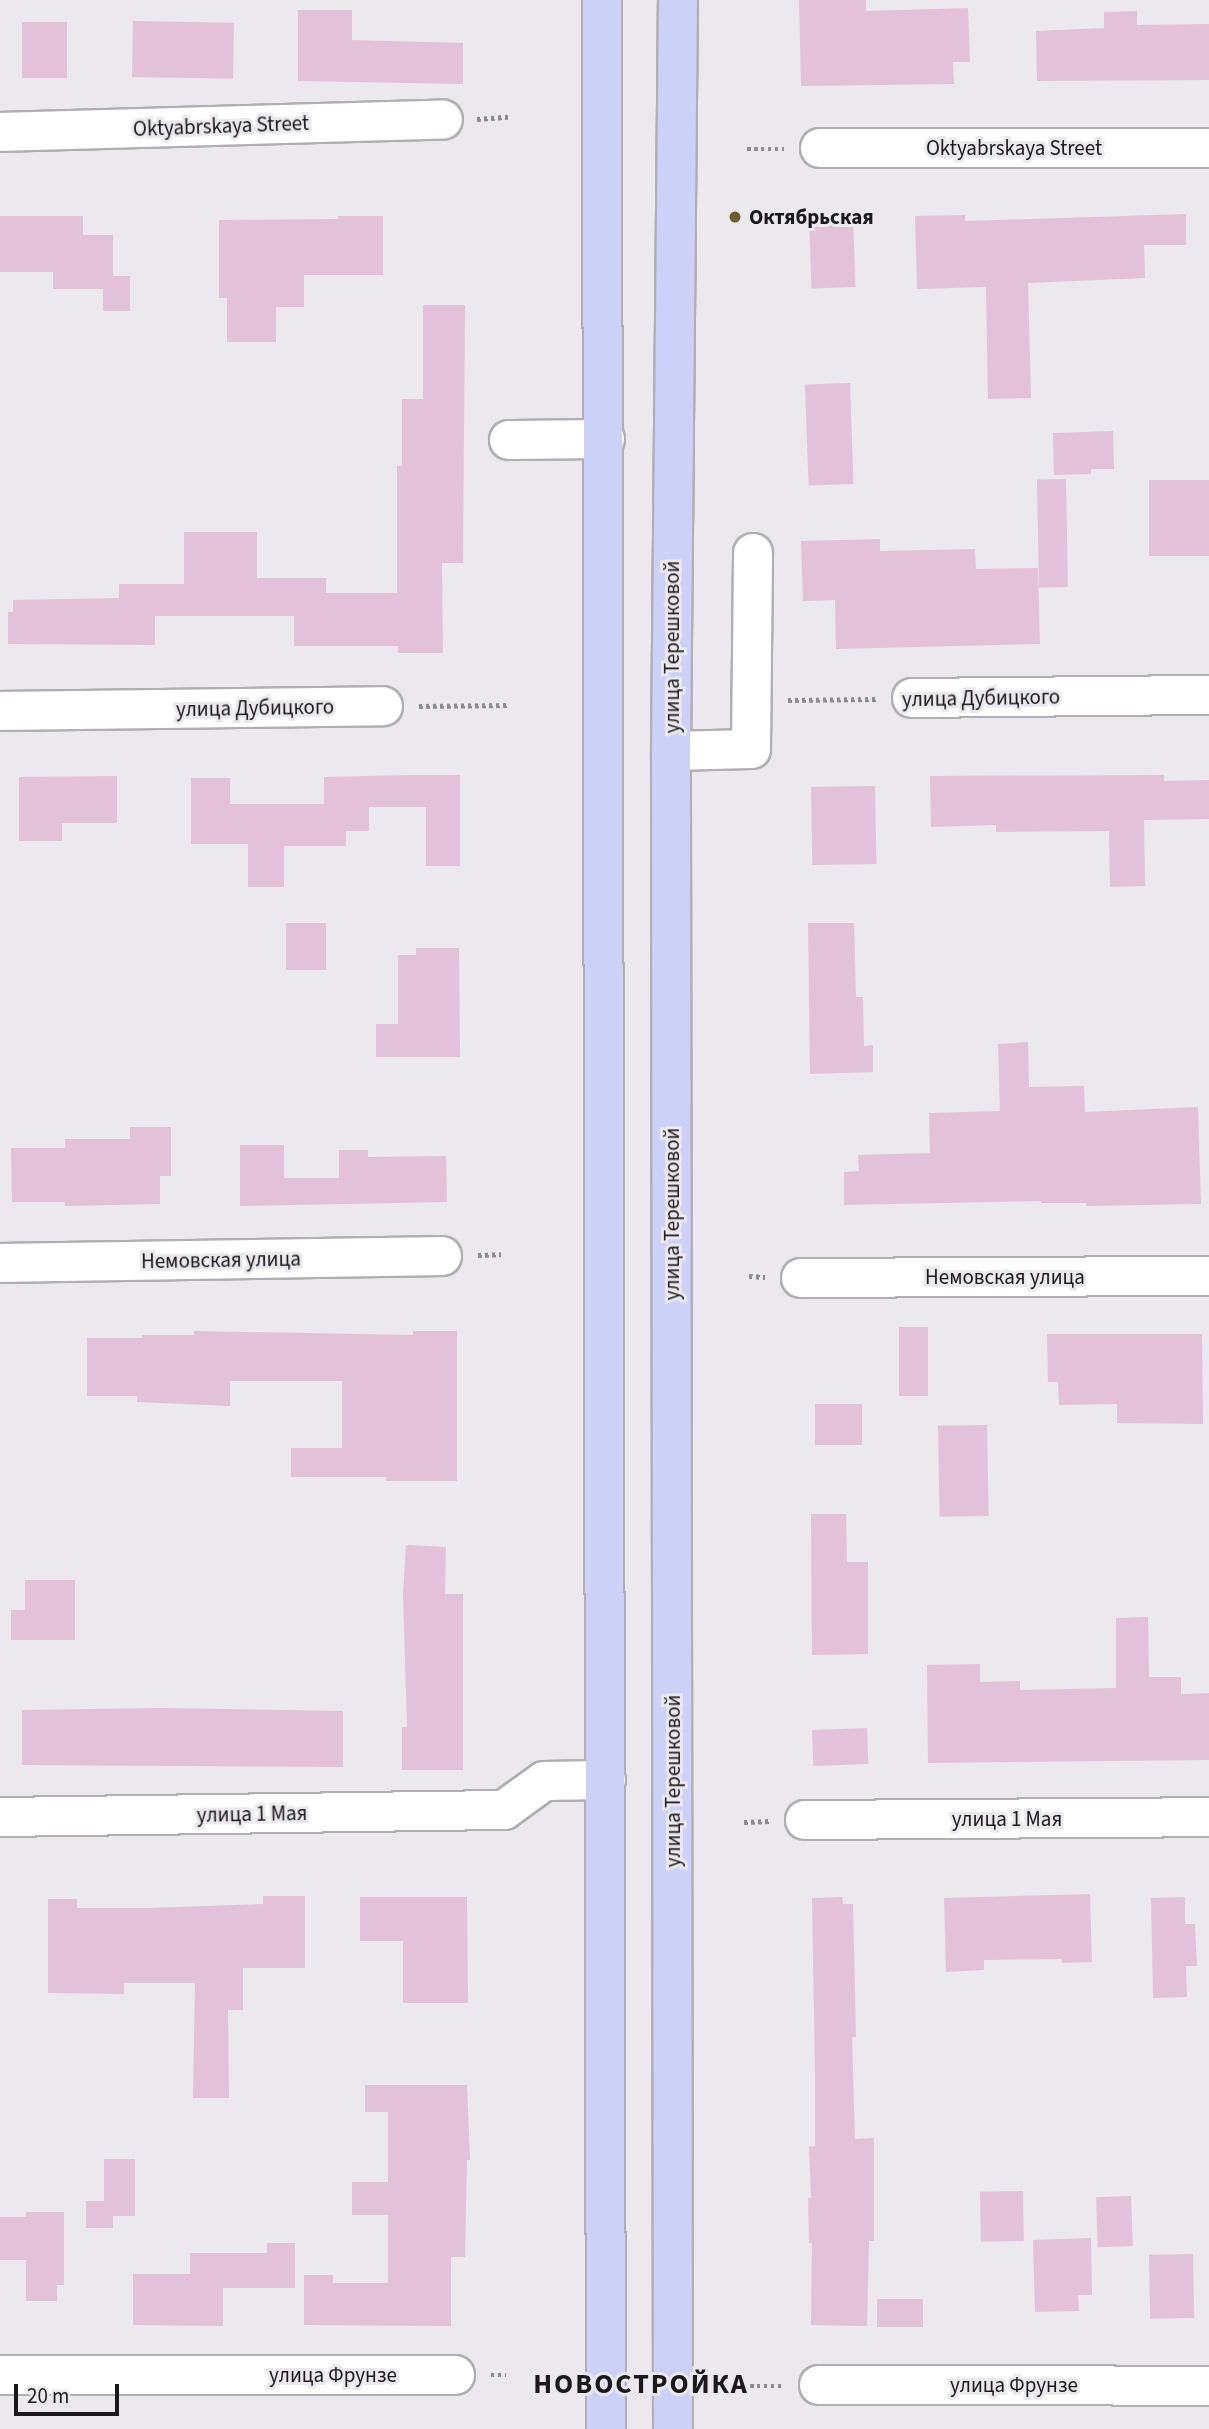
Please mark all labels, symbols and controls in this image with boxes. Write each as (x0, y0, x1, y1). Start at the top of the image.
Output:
street label: Oktyabrskaya Street (133, 110, 309, 142)
street label: Oktyabrskaya Street (926, 135, 1102, 161)
place label: Октябрьская (749, 204, 874, 230)
marker: Октябрьская (727, 209, 743, 225)
street label: улица Терешковой (659, 561, 685, 733)
street label: улица Дубицкого (902, 684, 1060, 712)
street label: улица Дубицкого (176, 694, 334, 722)
street label: улица Терешковой (659, 1128, 685, 1300)
street label: Немовская улица (141, 1246, 301, 1274)
street label: Немовская улица (925, 1264, 1085, 1290)
street label: улица Терешковой (660, 1695, 686, 1867)
street label: улица 1 Мая (197, 1800, 307, 1828)
street label: улица 1 Мая (952, 1806, 1062, 1832)
street label: улица Фрунзе (269, 2362, 397, 2388)
district label: НОВОСТРОЙКА (535, 2367, 747, 2401)
scale bar (18, 2370, 122, 2414)
street label: улица Фрунзе (950, 2372, 1078, 2398)
text: 20 m (27, 2381, 69, 2411)

